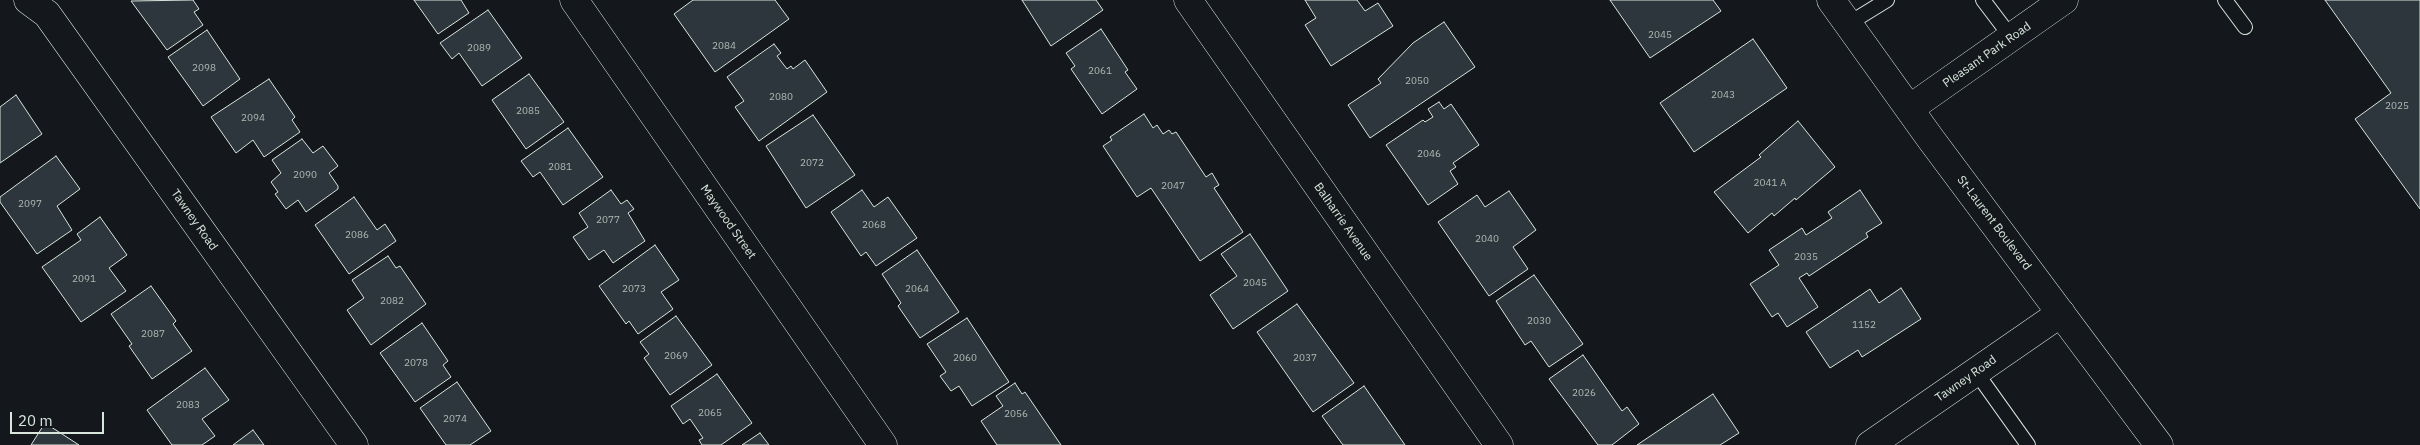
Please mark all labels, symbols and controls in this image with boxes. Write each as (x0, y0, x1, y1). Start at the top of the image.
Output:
street label: Pleasant Park Road (1940, 19, 2034, 91)
house number: 2045 (1648, 29, 1672, 41)
house number: 2084 (712, 40, 736, 52)
house number: 2089 (467, 42, 491, 54)
house number: 2098 (192, 62, 216, 74)
house number: 2061 (1088, 65, 1112, 77)
house number: 2050 (1405, 75, 1429, 87)
house number: 2043 (1711, 89, 1735, 101)
house number: 2080 (769, 91, 793, 103)
house number: 2025 (2385, 100, 2409, 112)
house number: 2085 (516, 105, 540, 117)
house number: 2094 (241, 112, 265, 124)
house number: 2046 (1417, 148, 1441, 160)
house number: 2072 (800, 157, 824, 169)
house number: 2081 (548, 161, 572, 173)
house number: 2090 (293, 169, 317, 181)
street label: St-Laurent Boulevard (1954, 173, 2034, 273)
house number: 2041 A (1754, 177, 1786, 189)
house number: 2047 (1161, 180, 1185, 192)
street label: Balharrie Avenue (1311, 180, 1375, 264)
street label: Maywood Street (697, 182, 759, 262)
street label: Tawney Road (168, 187, 220, 253)
house number: 2097 (18, 198, 42, 210)
house number: 2077 (596, 214, 620, 226)
house number: 2068 (862, 219, 886, 231)
house number: 2086 (345, 229, 369, 241)
house number: 2040 (1475, 233, 1499, 245)
house number: 2035 (1794, 251, 1818, 263)
house number: 2091 (72, 273, 96, 285)
house number: 2045 (1243, 277, 1267, 289)
house number: 2073 (622, 283, 646, 295)
house number: 2064 (905, 283, 929, 295)
house number: 2082 (380, 295, 404, 307)
house number: 2030 (1527, 315, 1551, 327)
house number: 1152 (1852, 319, 1876, 331)
house number: 2087 (141, 328, 165, 340)
house number: 2069 (664, 350, 688, 362)
house number: 2060 (953, 352, 977, 364)
house number: 2037 (1293, 352, 1317, 364)
street label: Tawney Road (1933, 353, 1999, 405)
house number: 2078 (404, 357, 428, 369)
house number: 2026 (1572, 387, 1596, 399)
house number: 2083 (176, 399, 200, 411)
scale bar (12, 402, 106, 434)
house number: 2065 (698, 407, 722, 419)
house number: 2056 (1004, 408, 1028, 420)
text: 20 m (18, 411, 53, 430)
house number: 2074 (443, 413, 467, 425)

